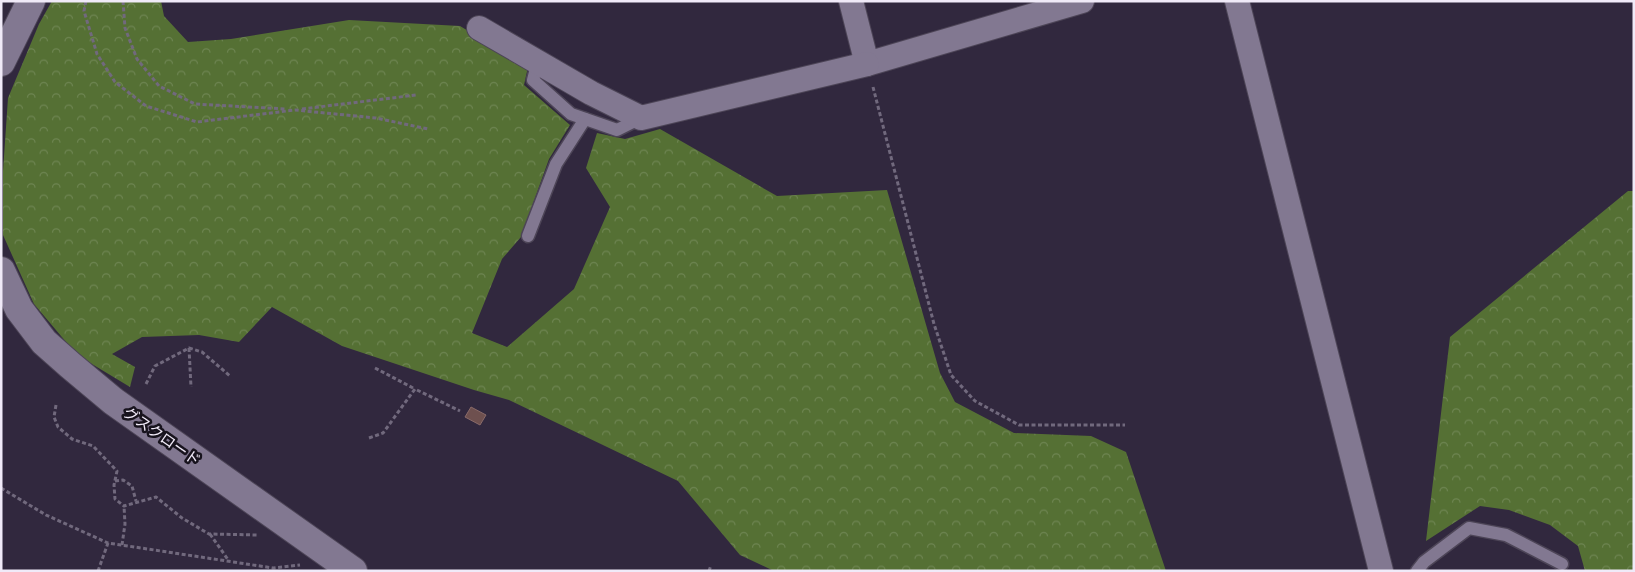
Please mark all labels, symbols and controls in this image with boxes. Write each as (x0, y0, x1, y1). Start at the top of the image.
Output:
street label: グスクロード (120, 403, 204, 469)

